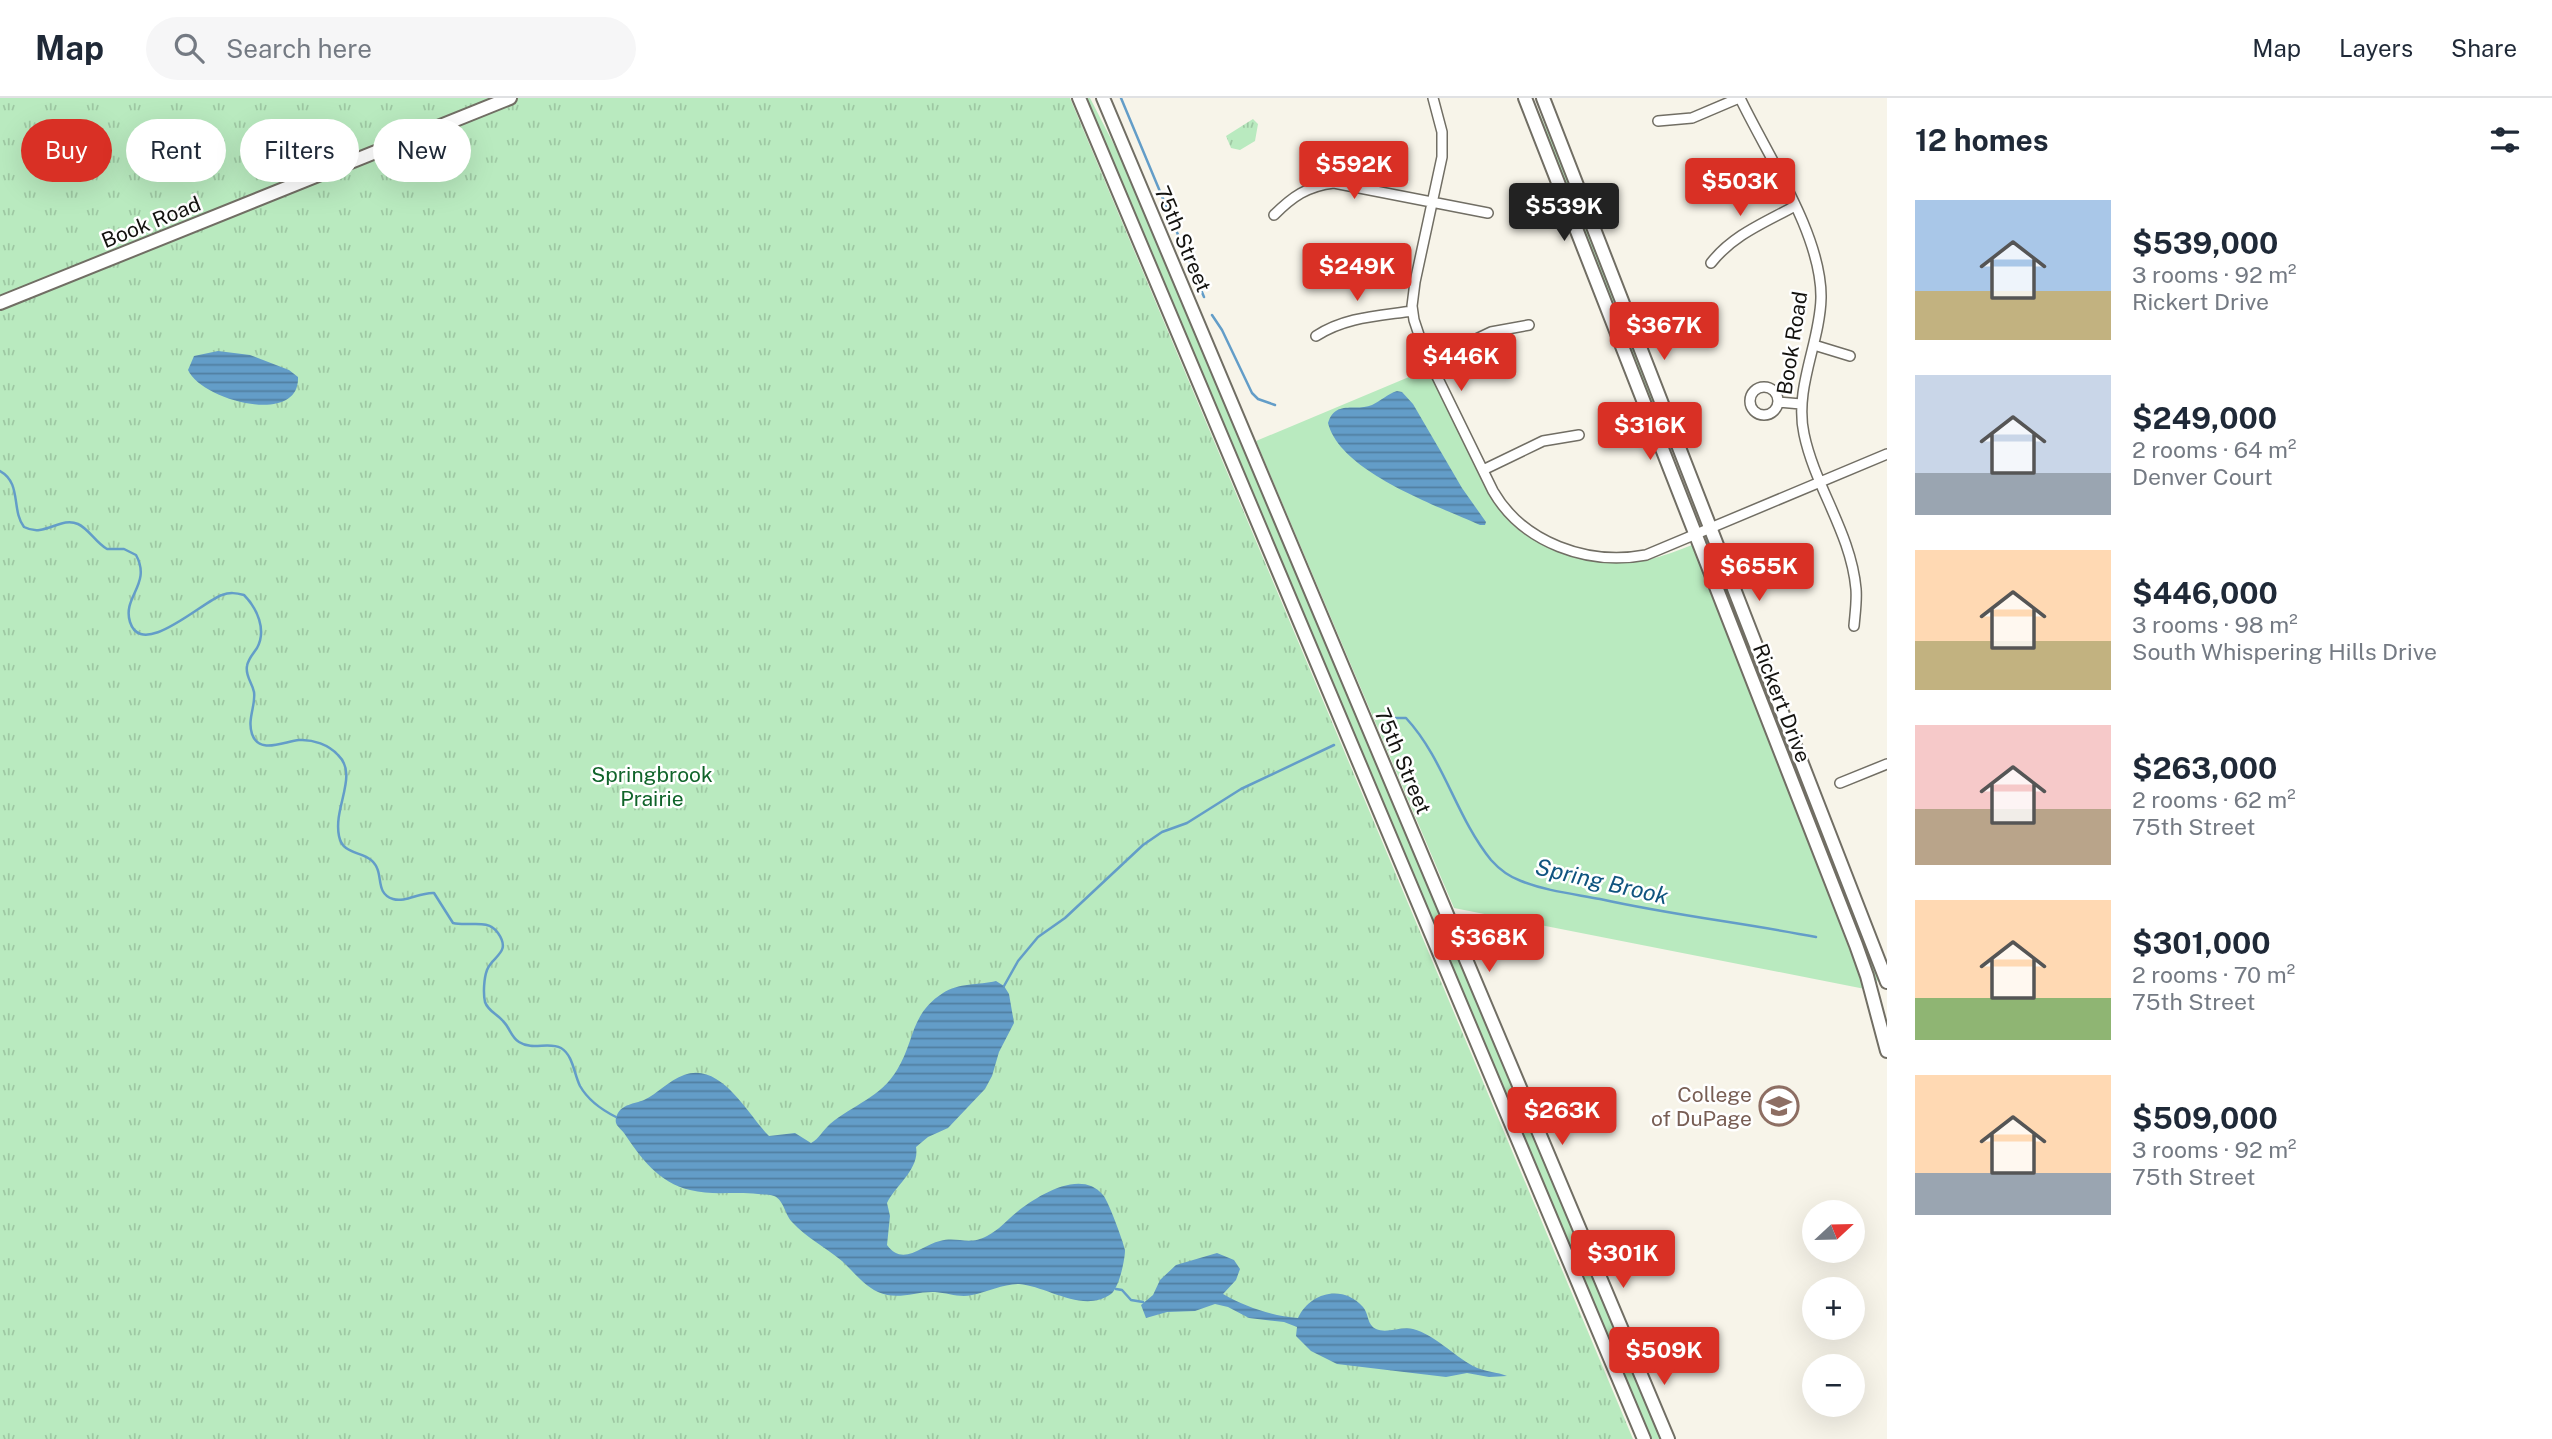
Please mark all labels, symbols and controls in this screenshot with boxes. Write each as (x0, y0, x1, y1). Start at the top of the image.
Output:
search box (146, 17, 636, 80)
text: Map (35, 29, 104, 67)
icon: search (170, 29, 208, 67)
text: Search here (226, 33, 372, 64)
text: Map (2252, 34, 2301, 62)
text: Layers (2339, 34, 2413, 62)
text: Share (2451, 34, 2517, 62)
chip: Buy (21, 119, 112, 182)
chip: Rent (126, 119, 226, 182)
chip: Filters (240, 119, 359, 182)
chip: New (373, 119, 471, 182)
icon: filters (2486, 121, 2524, 159)
text: 12 homes (1915, 122, 2049, 158)
pin: $592K (1305, 141, 1403, 201)
text: $592K (1315, 150, 1393, 177)
pin: $503K (1691, 158, 1789, 218)
text: $503K (1701, 167, 1779, 194)
street label: 75th Street (1149, 182, 1217, 296)
pin: $539K (1515, 184, 1613, 243)
street label: Book Road (98, 191, 204, 253)
text: $539K (1525, 192, 1603, 219)
text: $539,000 (2132, 225, 2278, 261)
icon: home (1971, 228, 2055, 312)
pin: $249K (1308, 244, 1406, 303)
text: $249K (1319, 252, 1396, 279)
text: 3 rooms · 92 m² (2132, 261, 2297, 288)
text: Rickert Drive (2132, 288, 2269, 315)
street label: Book Road (1771, 289, 1813, 397)
pin: $367K (1615, 302, 1713, 362)
text: $367K (1626, 311, 1702, 338)
pin: $446K (1412, 334, 1510, 393)
text: $446K (1422, 342, 1500, 369)
text: $249,000 (2132, 400, 2277, 436)
pin: $316K (1601, 402, 1699, 462)
icon: home (1971, 403, 2055, 487)
text: $316K (1614, 411, 1686, 438)
text: 2 rooms · 64 m² (2132, 436, 2296, 463)
text: Denver Court (2132, 463, 2273, 490)
pin: $655K (1710, 544, 1808, 603)
text: $655K (1720, 552, 1798, 579)
text: $446,000 (2132, 575, 2278, 611)
icon: home (1971, 578, 2055, 662)
text: 3 rooms · 98 m² (2132, 611, 2298, 638)
text: South Whispering Hills Drive (2132, 638, 2437, 665)
street label: Rickert Drive (1748, 640, 1816, 766)
street label: 75th Street (1369, 704, 1437, 818)
text: $263,000 (2132, 750, 2277, 786)
icon: home (1971, 753, 2055, 837)
park label: Springbrook Prairie (591, 762, 713, 811)
text: 2 rooms · 62 m² (2132, 786, 2296, 813)
text: 75th Street (2132, 813, 2256, 840)
water label: Spring Brook (1533, 853, 1672, 910)
pin: $368K (1440, 914, 1538, 974)
text: $368K (1450, 923, 1528, 950)
text: $301,000 (2132, 925, 2271, 961)
icon: home (1971, 928, 2055, 1012)
text: 2 rooms · 70 m² (2132, 961, 2295, 988)
text: 75th Street (2132, 988, 2256, 1015)
place label: College of DuPage (1651, 1082, 1752, 1131)
school or university icon: College of DuPage (1758, 1085, 1800, 1127)
pin: $263K (1513, 1088, 1611, 1147)
text: $263K (1523, 1096, 1601, 1123)
text: $509,000 (2132, 1100, 2278, 1136)
icon: home (1971, 1103, 2055, 1187)
text: 3 rooms · 92 m² (2132, 1136, 2297, 1163)
text: 75th Street (2132, 1163, 2256, 1190)
north arrow (1802, 1200, 1866, 1264)
map controls (1802, 1200, 1865, 1417)
pin: $301K (1574, 1230, 1672, 1290)
text: $301K (1587, 1239, 1659, 1266)
button: + (1802, 1277, 1865, 1340)
pin: $509K (1615, 1328, 1713, 1387)
text: $509K (1625, 1336, 1703, 1363)
button: − (1802, 1354, 1865, 1417)

